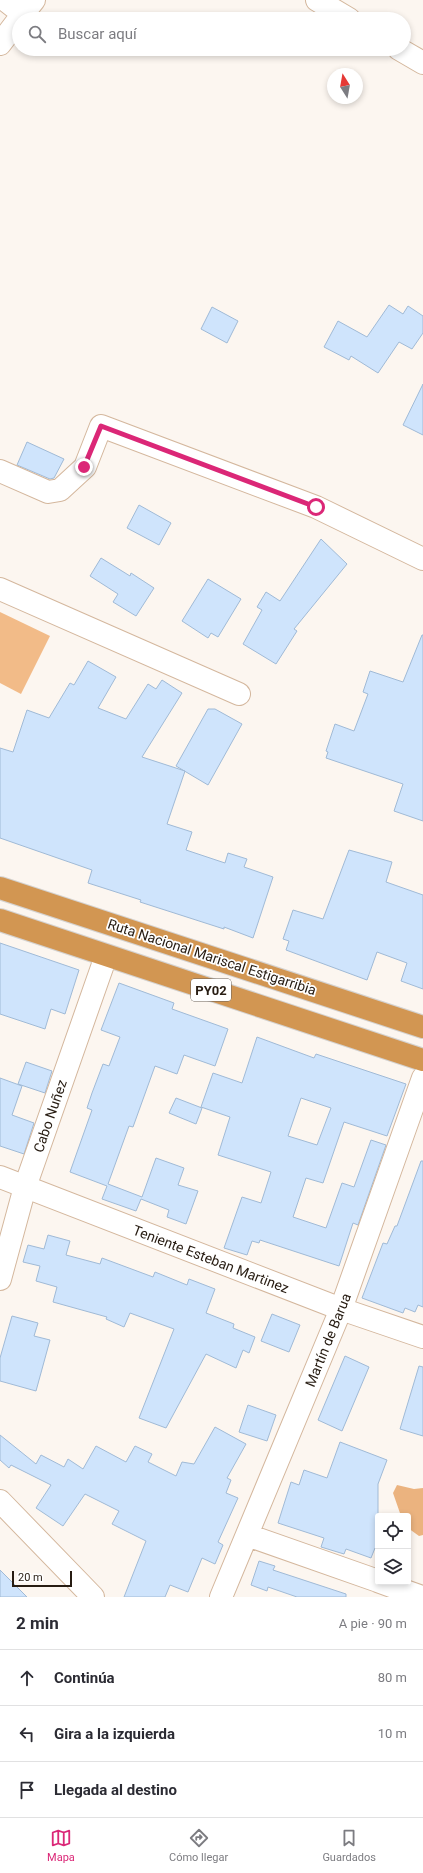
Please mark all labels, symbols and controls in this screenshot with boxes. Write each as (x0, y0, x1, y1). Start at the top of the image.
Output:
search box (12, 12, 411, 56)
icon: search (26, 23, 48, 45)
text: Buscar aquí (58, 25, 137, 43)
north arrow (327, 68, 363, 104)
route end (75, 458, 93, 476)
route start (307, 498, 325, 516)
street label: Ruta Nacional Mariscal Estigarribia (106, 916, 318, 998)
road number: PY02 (191, 979, 231, 1001)
street label: Cabo Nuñez (30, 1077, 70, 1154)
street label: Teniente Esteban Martinez (131, 1222, 291, 1296)
street label: Martín de Barua (302, 1291, 354, 1389)
map controls (375, 1513, 411, 1585)
button: locate (375, 1513, 411, 1549)
button: layers (375, 1549, 411, 1585)
scale bar (12, 1569, 72, 1588)
text: 20 m (18, 1571, 43, 1584)
text: 2 min (16, 1613, 59, 1633)
text: A pie · 90 m (339, 1616, 407, 1631)
icon: ahead (16, 1667, 38, 1689)
text: Continúa (54, 1669, 115, 1687)
text: 80 m (378, 1670, 407, 1685)
icon: left (16, 1723, 38, 1745)
text: Gira a la izquierda (54, 1725, 175, 1743)
text: 10 m (378, 1726, 407, 1741)
icon: arrive (16, 1779, 38, 1801)
text: Llegada al destino (54, 1781, 177, 1799)
tab: Mapa (47, 1827, 75, 1864)
tab: Cómo llegar (169, 1827, 228, 1864)
tab: Guardados (322, 1827, 376, 1864)

